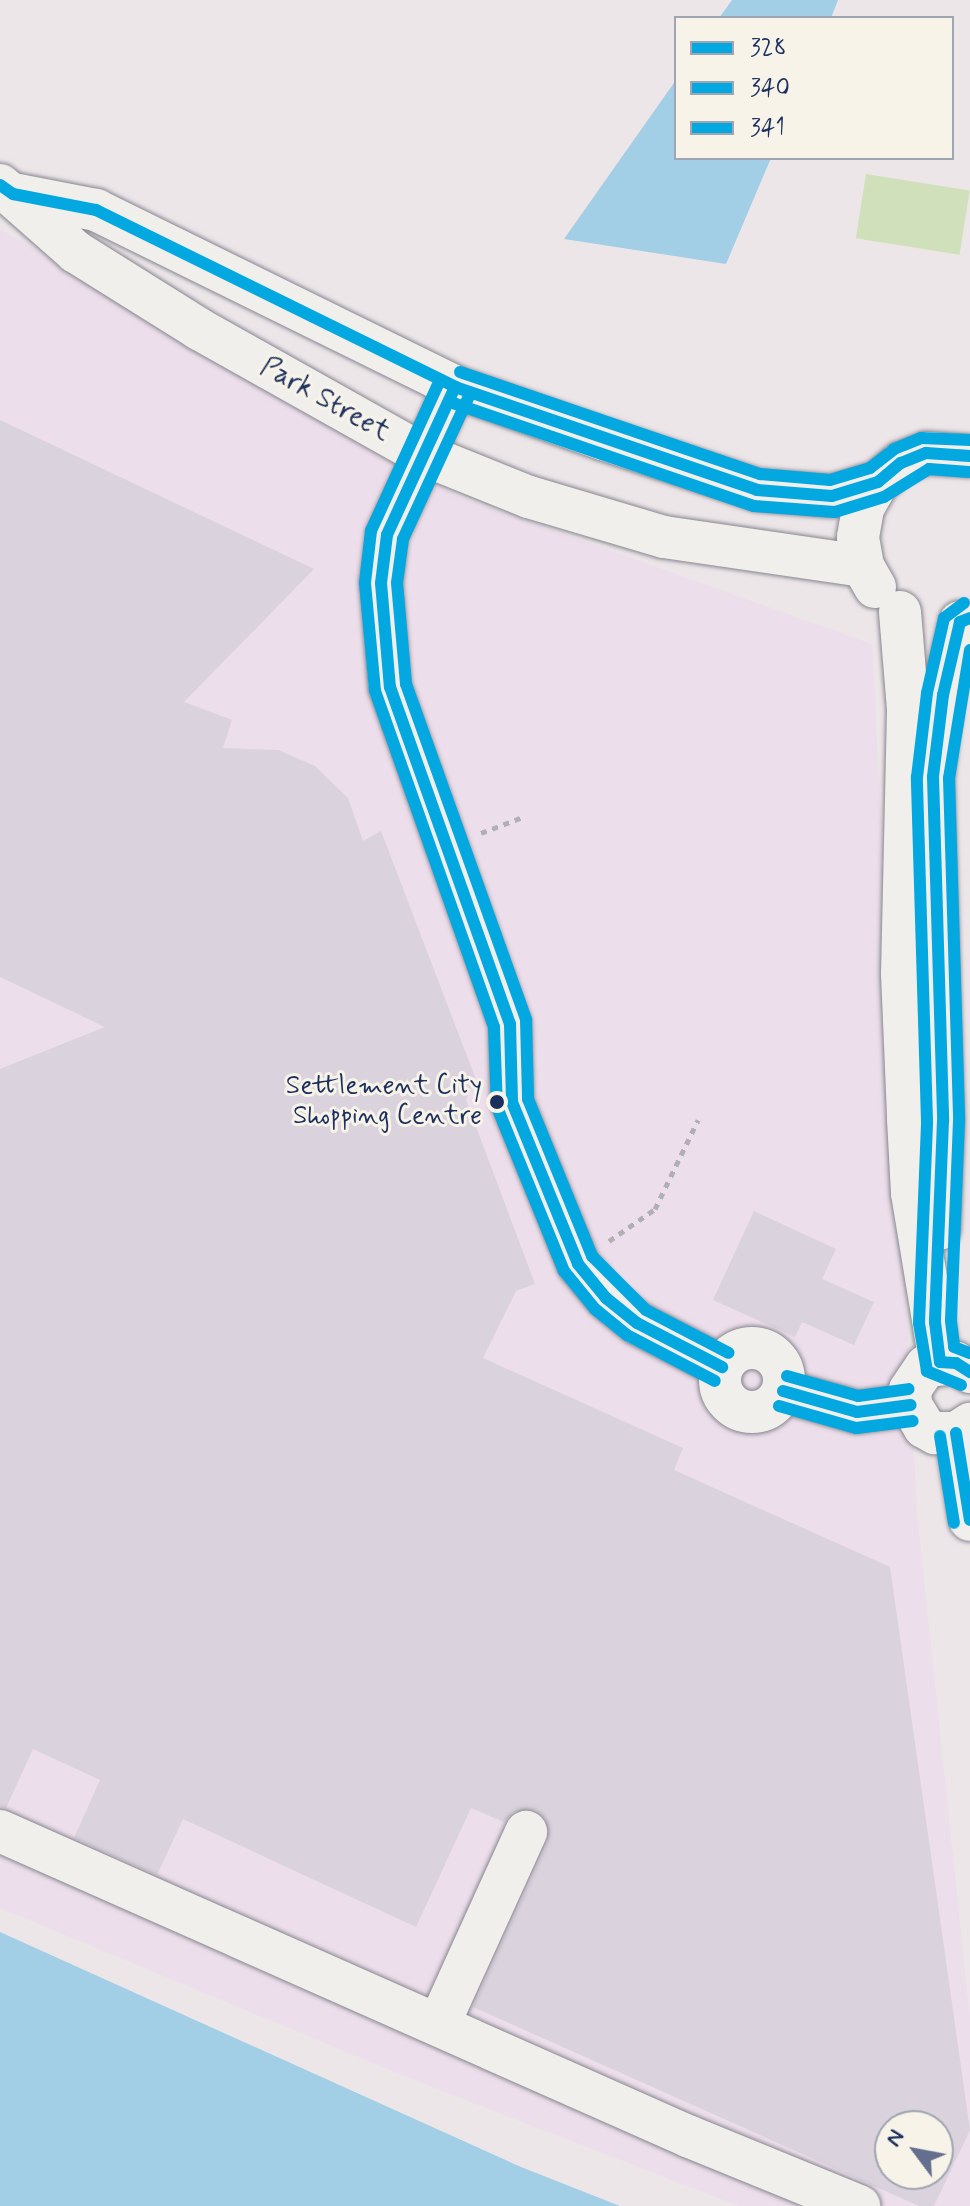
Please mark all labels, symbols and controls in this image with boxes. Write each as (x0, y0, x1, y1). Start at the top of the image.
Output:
legend (674, 16, 954, 160)
text: 328 (750, 33, 786, 64)
text: 340 (750, 73, 790, 104)
text: 341 (750, 113, 785, 144)
street label: Park Street (254, 351, 396, 449)
place label: Settlement City Shopping Centre (285, 1071, 482, 1132)
marker: Settlement City Shopping Centre (489, 1094, 505, 1110)
north arrow (874, 2110, 954, 2190)
text: N (880, 2125, 911, 2152)

